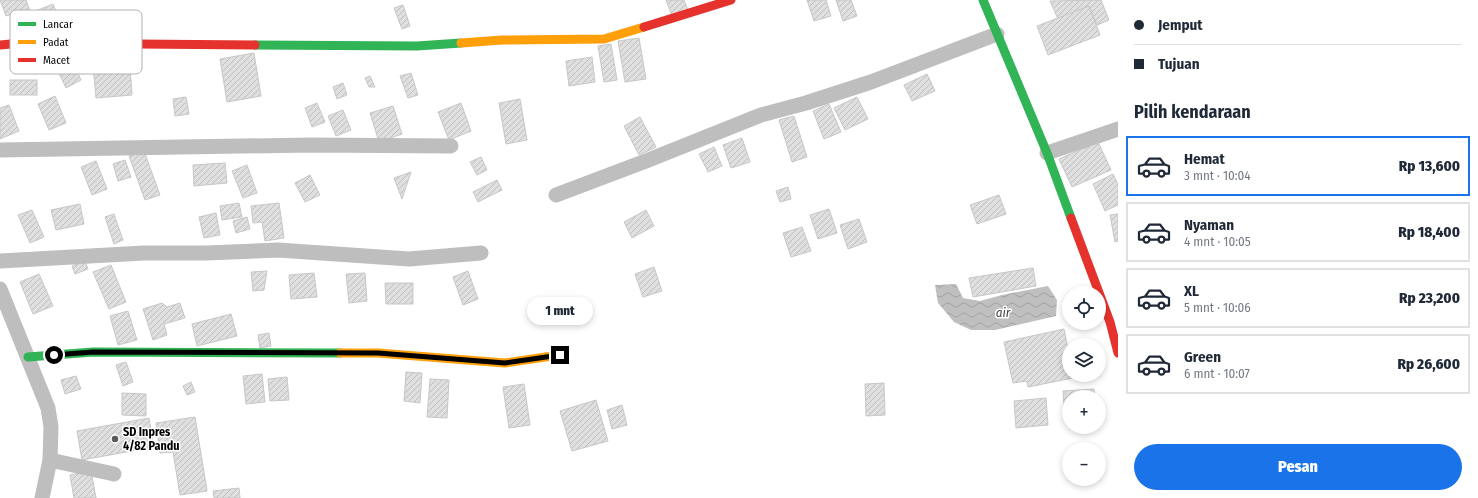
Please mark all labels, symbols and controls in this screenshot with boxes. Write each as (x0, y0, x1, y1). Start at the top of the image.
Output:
legend (10, 10, 142, 74)
text: Jemput (1158, 16, 1203, 34)
text: Lancar (43, 18, 73, 31)
text: Padat (43, 36, 69, 49)
text: Macet (43, 54, 70, 67)
text: Tujuan (1158, 55, 1200, 73)
text: Pilih kendaraan (1134, 101, 1251, 123)
icon: car (1136, 148, 1172, 184)
text: Hemat (1184, 150, 1225, 168)
text: Rp 13,600 (1399, 157, 1460, 175)
text: 3 mnt · 10:04 (1184, 168, 1251, 183)
icon: car (1136, 214, 1172, 250)
text: Nyaman (1184, 216, 1234, 234)
text: Rp 18,400 (1398, 223, 1460, 241)
text: 4 mnt · 10:05 (1184, 234, 1251, 249)
icon: car (1136, 280, 1172, 316)
text: XL (1184, 282, 1199, 300)
map controls (1062, 286, 1106, 486)
button: locate (1062, 286, 1106, 330)
text: Rp 23,200 (1399, 289, 1460, 307)
callout: 1 mnt (527, 297, 593, 325)
text: 5 mnt · 10:06 (1184, 300, 1251, 315)
text: 1 mnt (545, 303, 575, 318)
water label: air (996, 305, 1011, 320)
button: layers (1062, 338, 1106, 382)
route start (45, 346, 63, 364)
route end (551, 346, 569, 364)
icon: car (1136, 346, 1172, 382)
text: Green (1184, 348, 1221, 366)
text: Rp 26,600 (1397, 355, 1460, 373)
text: 6 mnt · 10:07 (1184, 366, 1250, 381)
button: + (1062, 390, 1106, 434)
place label: SD Inpres 4/82 Pandu (123, 425, 180, 453)
marker: SD Inpres 4/82 Pandu (110, 434, 120, 444)
button: − (1062, 442, 1106, 486)
button: Pesan (1134, 444, 1462, 490)

